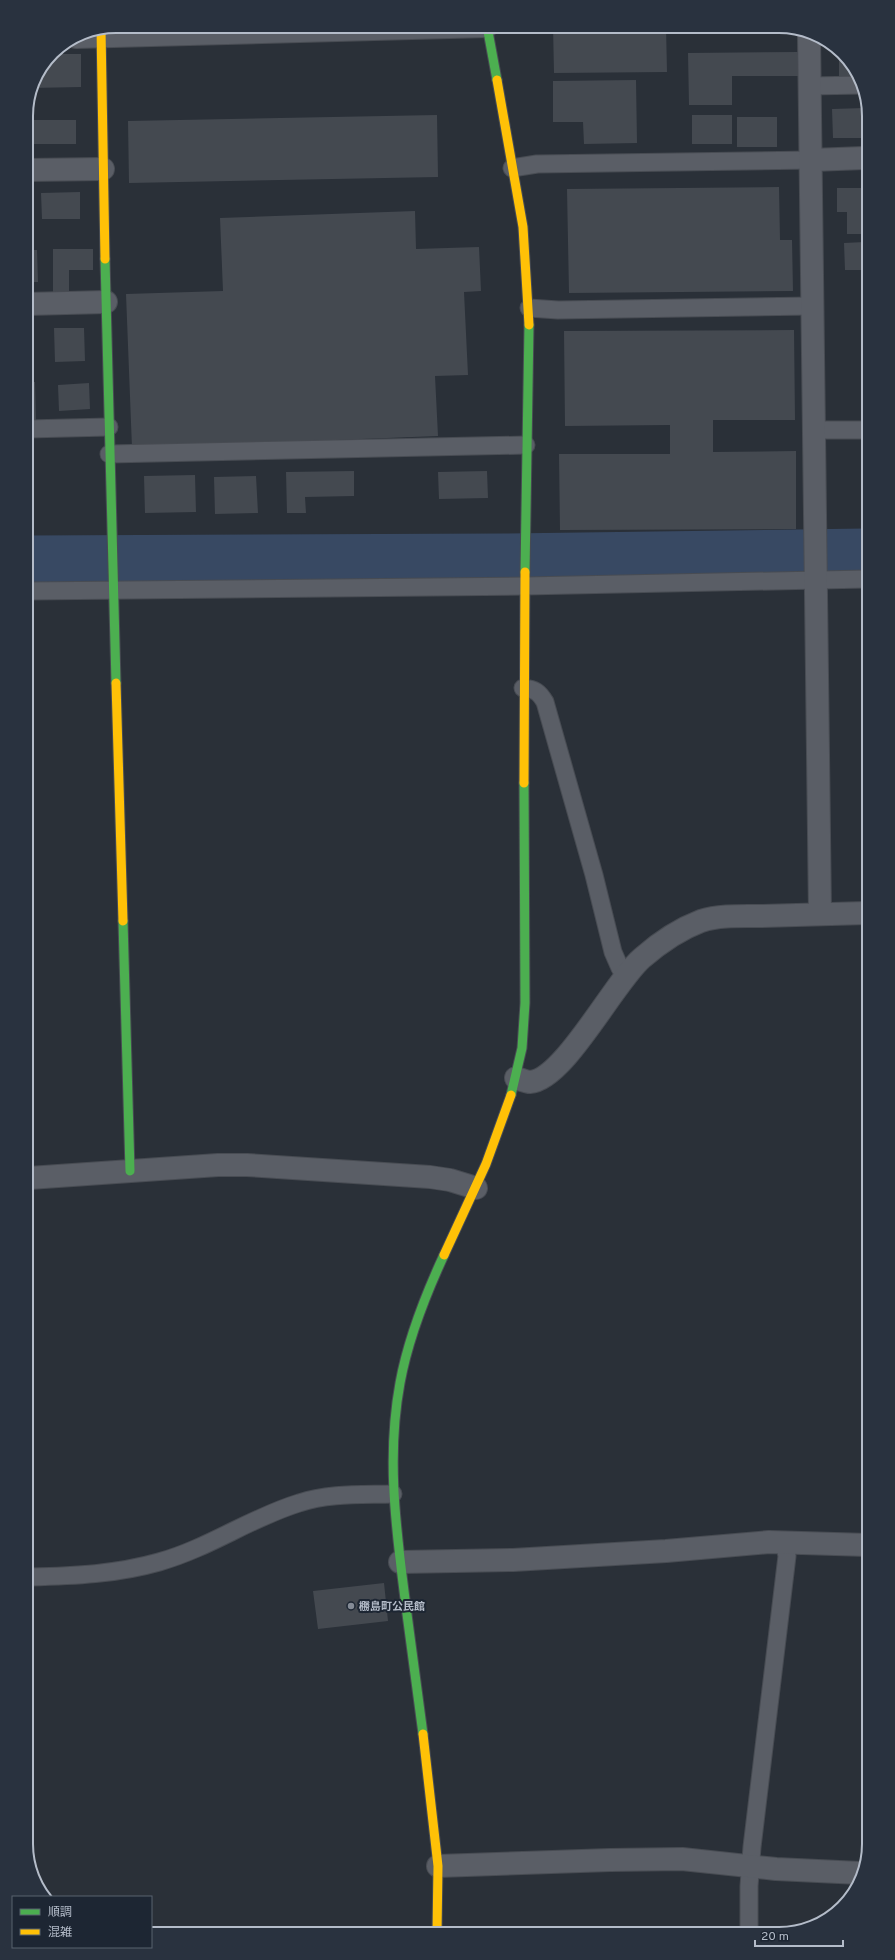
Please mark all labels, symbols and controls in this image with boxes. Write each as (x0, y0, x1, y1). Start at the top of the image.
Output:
place label: 橳島町公民館 (359, 1600, 425, 1614)
marker: 橳島町公民館 (346, 1601, 356, 1611)
legend (12, 1896, 152, 1948)
text: 順調 (48, 1905, 72, 1921)
scale bar (755, 1922, 843, 1948)
text: 混雑 (48, 1925, 72, 1941)
text: 20 m (761, 1929, 789, 1945)

